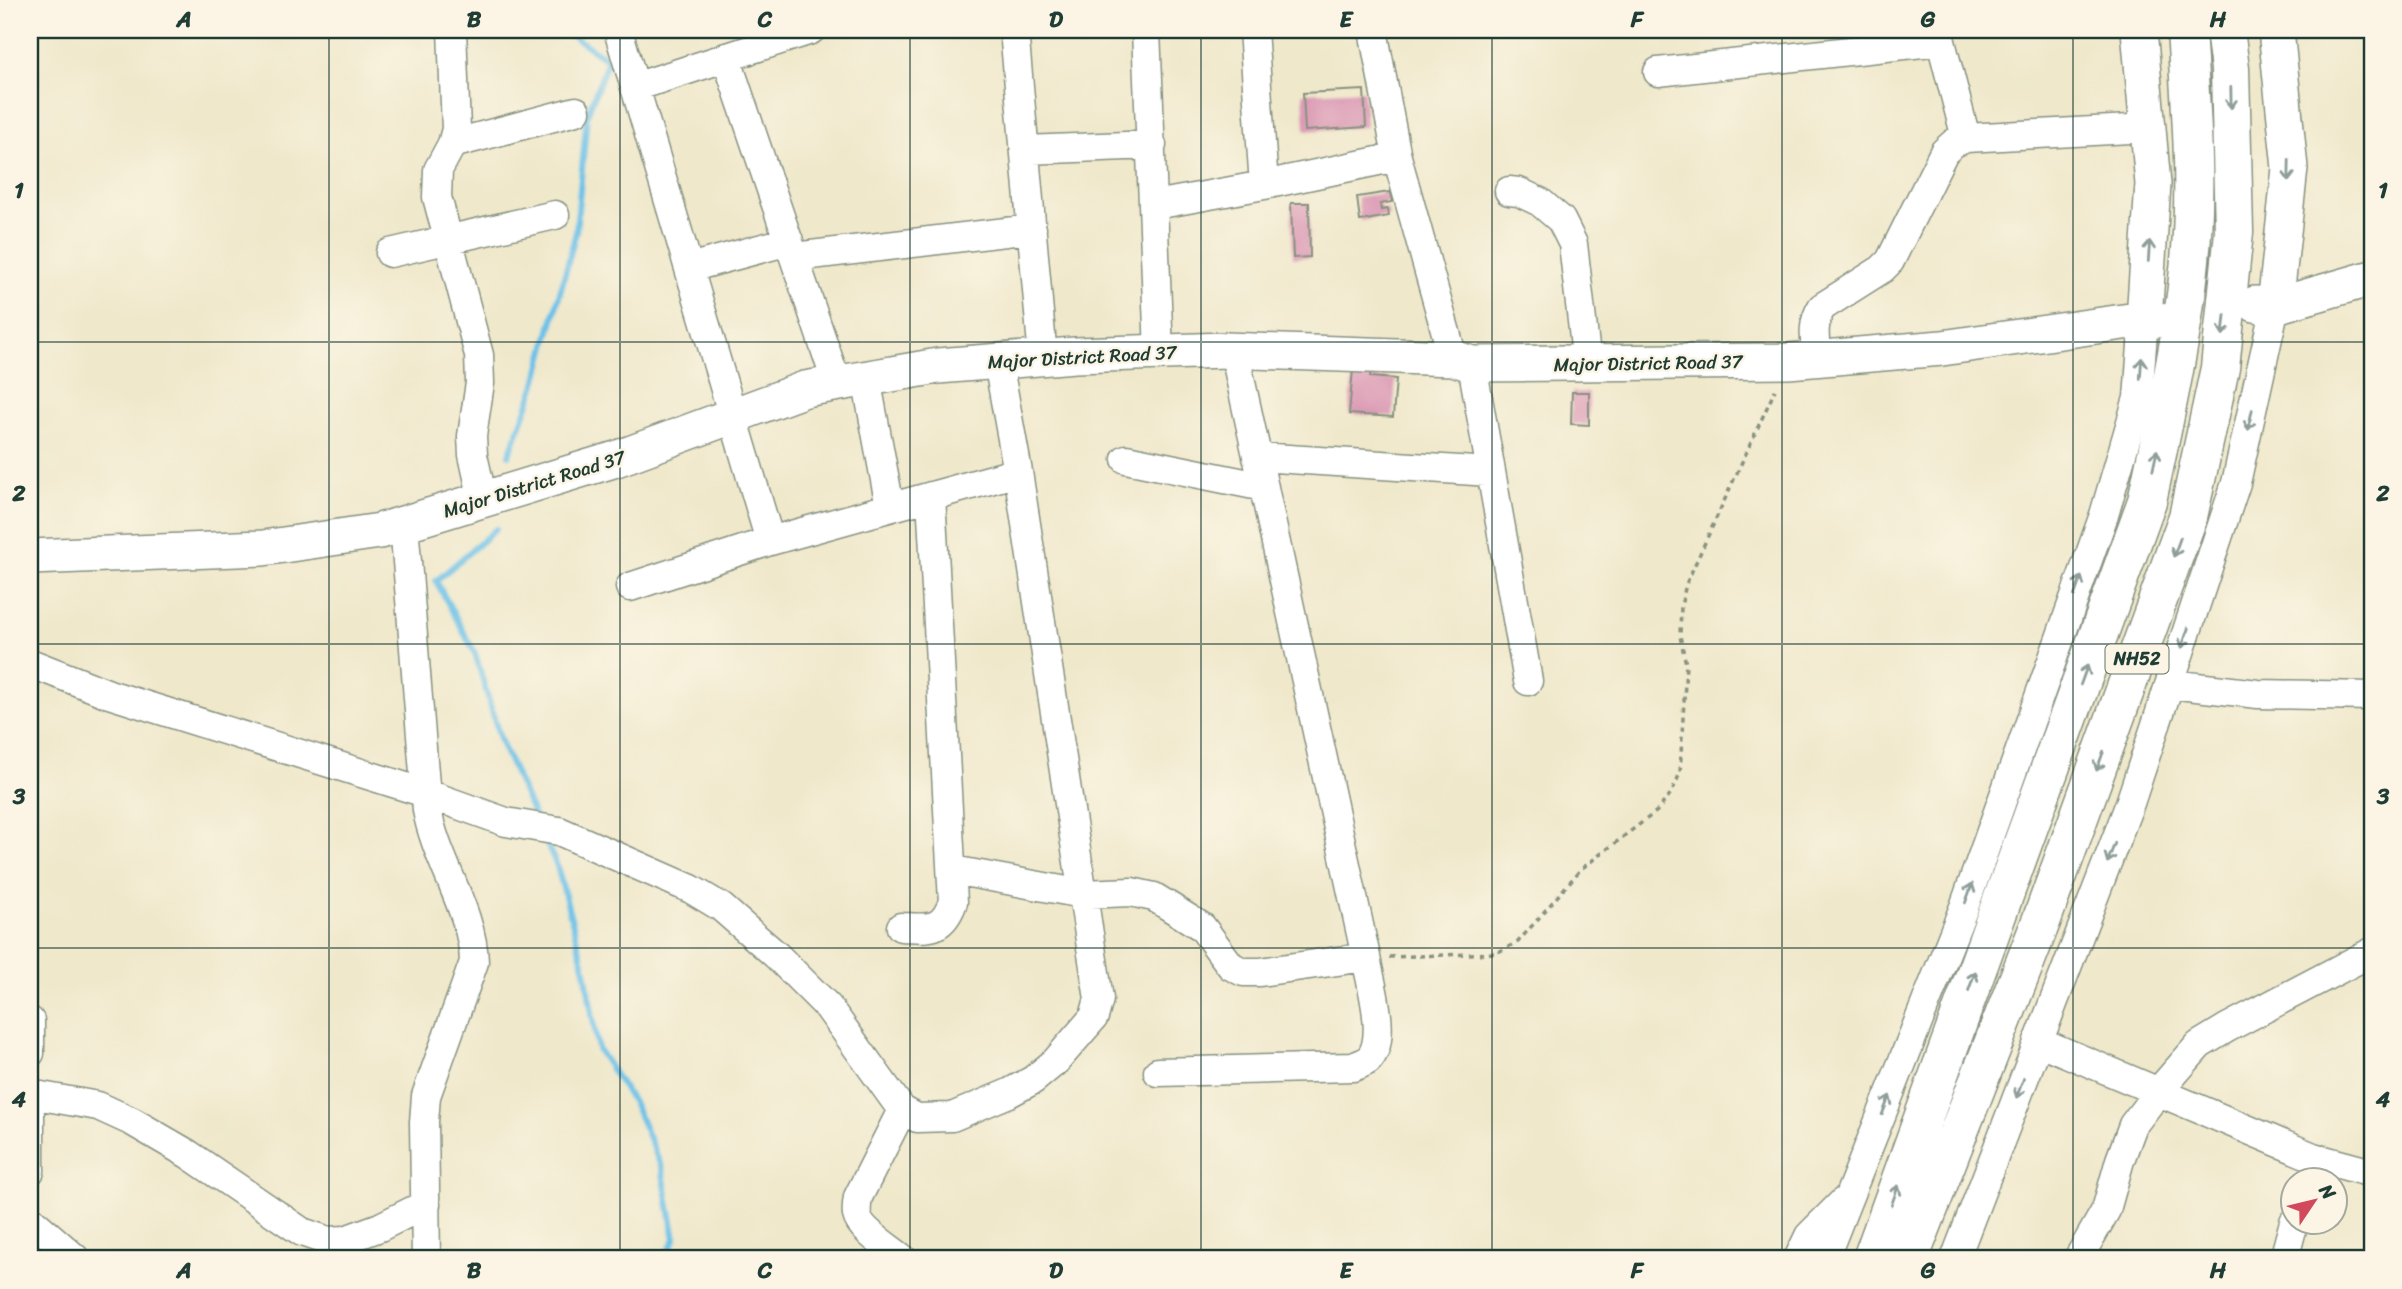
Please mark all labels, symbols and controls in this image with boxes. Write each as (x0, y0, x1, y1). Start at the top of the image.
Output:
text: A (175, 0, 192, 40)
text: B (467, 0, 482, 40)
text: C (757, 0, 773, 40)
text: D (1049, 0, 1064, 40)
text: E (1340, 0, 1355, 40)
text: F (1630, 0, 1645, 40)
text: G (1920, 0, 1936, 40)
text: H (2209, 0, 2227, 40)
one-way arrow (2224, 86, 2238, 109)
one-way arrow (2282, 159, 2296, 182)
text: 1 (14, 170, 24, 211)
text: 1 (2378, 170, 2388, 211)
one-way arrow (2143, 240, 2156, 263)
one-way arrow (2217, 313, 2230, 335)
street label: Major District Road 37 (987, 336, 1178, 378)
street label: Major District Road 37 (1553, 345, 1744, 381)
one-way arrow (2135, 358, 2148, 380)
one-way arrow (2243, 408, 2257, 431)
street label: Major District Road 37 (439, 440, 630, 527)
one-way arrow (2149, 449, 2163, 472)
text: 2 (11, 473, 26, 514)
text: 2 (2375, 473, 2390, 514)
one-way arrow (2170, 535, 2182, 557)
one-way arrow (2073, 576, 2086, 598)
one-way arrow (2178, 626, 2190, 648)
road number: NH52 (2106, 644, 2168, 674)
one-way arrow (2078, 665, 2091, 687)
one-way arrow (2093, 749, 2105, 771)
text: 3 (12, 776, 26, 817)
text: 3 (2376, 776, 2390, 817)
one-way arrow (2103, 841, 2116, 863)
one-way arrow (1963, 882, 1976, 904)
one-way arrow (1967, 971, 1980, 993)
one-way arrow (2013, 1076, 2025, 1098)
text: 4 (11, 1079, 27, 1120)
text: 4 (2375, 1079, 2391, 1120)
one-way arrow (1880, 1094, 1893, 1116)
north arrow (2280, 1166, 2350, 1236)
text: N (2310, 1176, 2345, 1207)
one-way arrow (1890, 1185, 1902, 1207)
text: A (175, 1250, 192, 1289)
text: B (467, 1250, 482, 1289)
text: C (757, 1250, 773, 1289)
text: D (1049, 1250, 1064, 1289)
text: E (1340, 1250, 1355, 1289)
text: F (1630, 1250, 1645, 1289)
text: G (1920, 1250, 1936, 1289)
text: H (2209, 1250, 2227, 1289)

